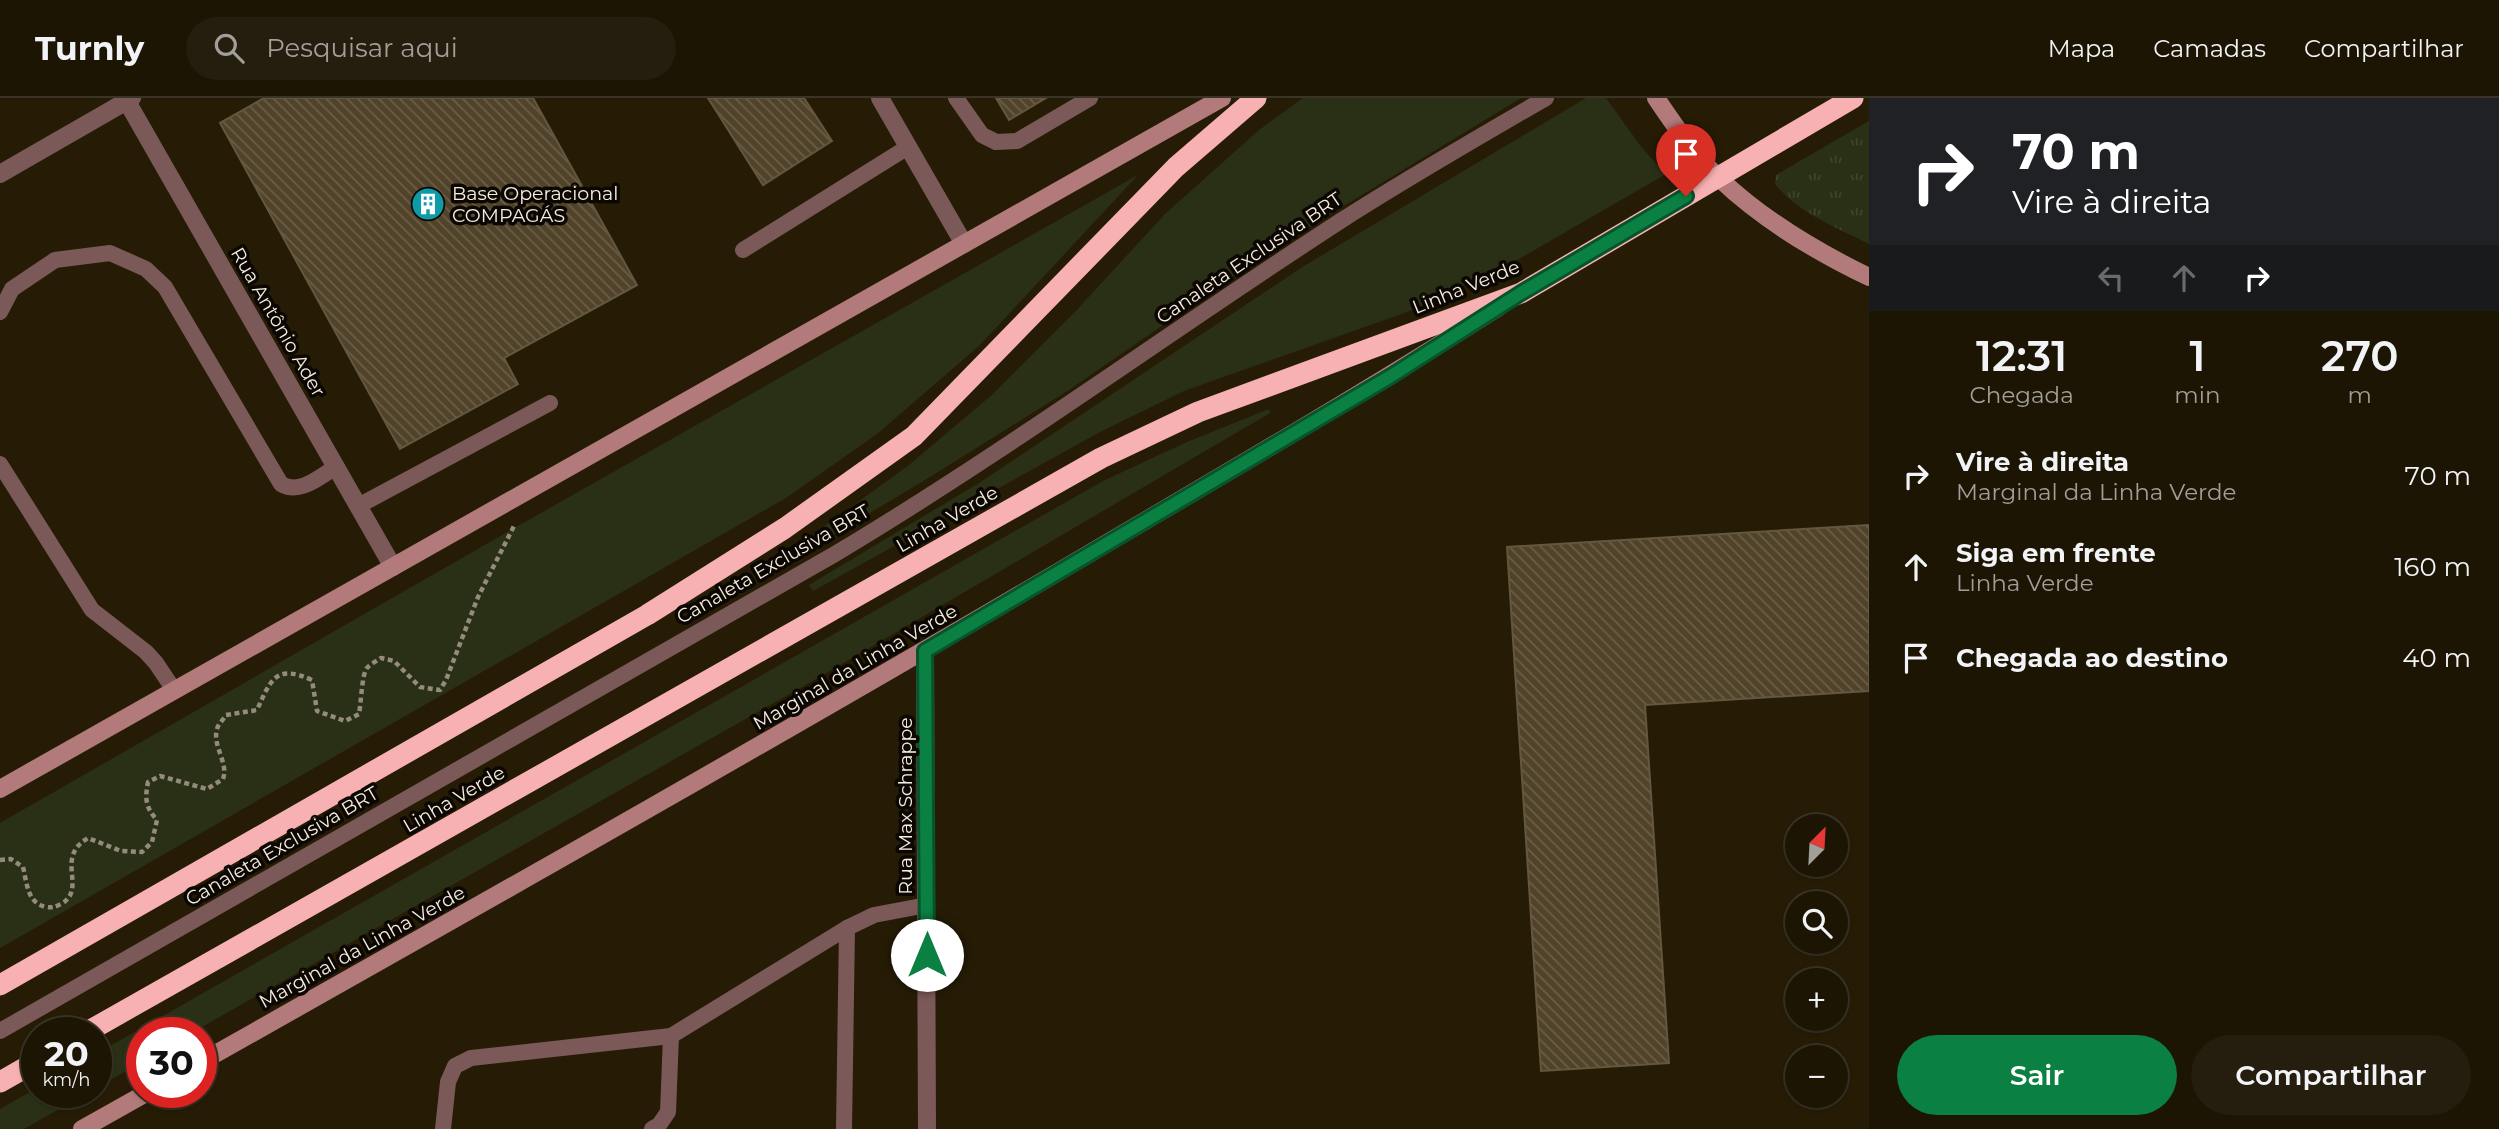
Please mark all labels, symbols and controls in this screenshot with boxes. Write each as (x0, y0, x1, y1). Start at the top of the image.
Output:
search box (186, 17, 676, 80)
text: Turnly (35, 28, 144, 68)
icon: search (210, 29, 248, 67)
text: Pesquisar aqui (266, 32, 458, 64)
text: Mapa (2048, 34, 2115, 63)
text: Camadas (2153, 34, 2266, 63)
text: Compartilhar (2304, 34, 2464, 63)
text: 70 m (2012, 122, 2140, 181)
pin (1656, 124, 1716, 196)
icon: right (1897, 126, 1988, 217)
icon: arrive (1667, 135, 1705, 173)
place label: Base Operacional COMPAGÁS (452, 182, 618, 227)
text: Vire à direita (2012, 182, 2211, 221)
building icon: Base Operacional COMPAGÁS (409, 185, 447, 223)
street label: Canaleta Exclusiva BRT (1152, 187, 1346, 329)
street label: Rua Antônio Ader (226, 243, 330, 401)
street label: Linha Verde (1409, 255, 1523, 319)
icon: left (2092, 259, 2130, 297)
icon: ahead (2165, 259, 2203, 297)
icon: right (2238, 259, 2276, 297)
text: 12:31 (1976, 330, 2067, 382)
text: 1 (2189, 330, 2205, 382)
text: 270 (2321, 330, 2398, 382)
text: Chegada (1970, 381, 2074, 409)
text: min (2174, 381, 2220, 409)
text: m (2348, 381, 2372, 409)
text: Vire à direita (1956, 446, 2129, 478)
icon: right (1897, 457, 1935, 495)
text: 70 m (2405, 460, 2471, 492)
text: Marginal da Linha Verde (1956, 478, 2236, 506)
street label: Linha Verde (892, 481, 1002, 557)
street label: Canaleta Exclusiva BRT (673, 499, 874, 629)
text: Siga em frente (1956, 537, 2156, 569)
icon: ahead (1897, 548, 1935, 586)
text: 160 m (2394, 551, 2471, 583)
text: Linha Verde (1956, 569, 2094, 597)
street label: Marginal da Linha Verde (749, 599, 961, 735)
icon: arrive (1897, 639, 1935, 677)
text: Chegada ao destino (1956, 642, 2228, 674)
text: 40 m (2402, 642, 2471, 674)
street label: Rua Max Schrappe (894, 717, 917, 895)
street label: Linha Verde (399, 761, 509, 837)
street label: Canaleta Exclusiva BRT (182, 781, 383, 911)
north arrow (1785, 814, 1848, 877)
map controls (1785, 814, 1848, 1108)
street label: Marginal da Linha Verde (255, 881, 469, 1013)
button: search (1785, 891, 1848, 954)
position arrow (890, 918, 964, 992)
button: + (1785, 968, 1848, 1031)
speed limit sign: 30 (126, 1017, 217, 1108)
text: 20 (44, 1032, 89, 1075)
button: Sair (1897, 1035, 2177, 1115)
button: Compartilhar (2191, 1035, 2471, 1115)
button: − (1785, 1045, 1848, 1108)
text: km/h (42, 1069, 91, 1091)

